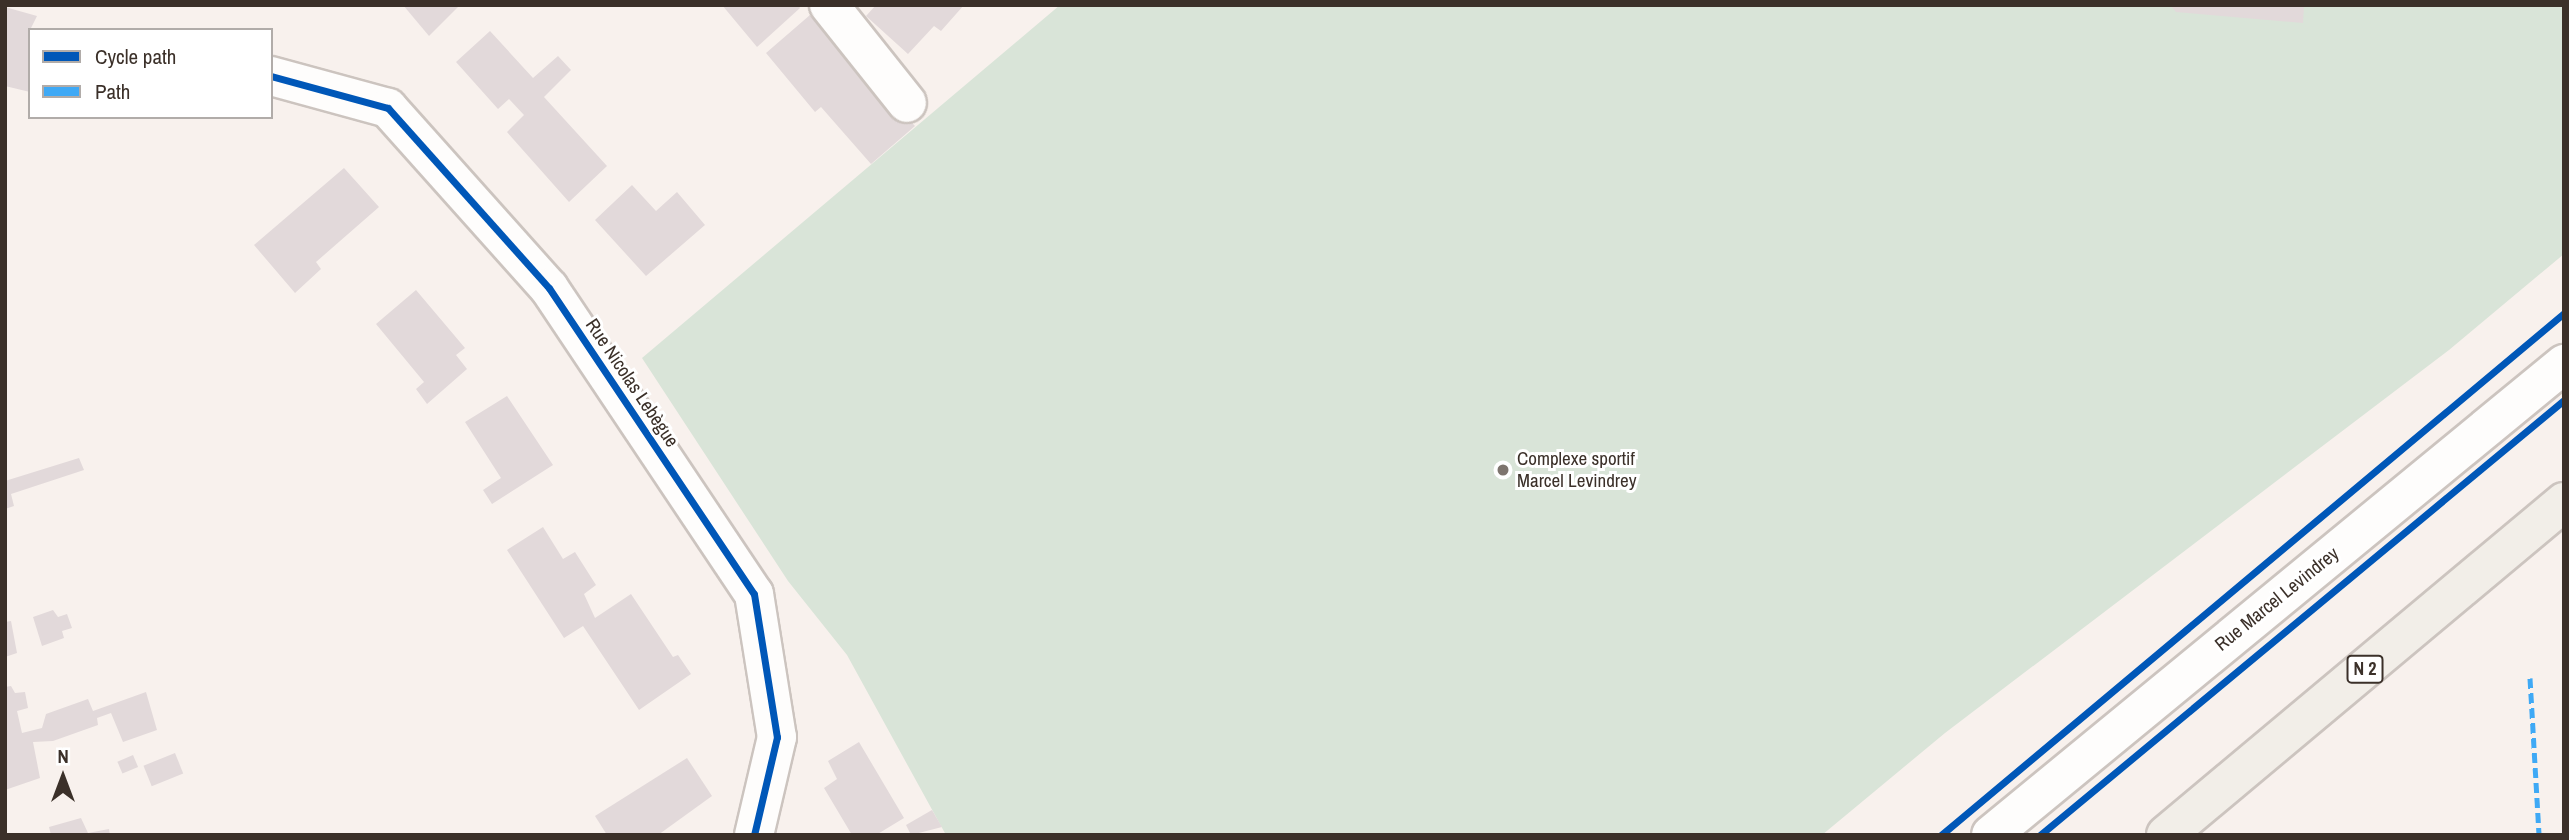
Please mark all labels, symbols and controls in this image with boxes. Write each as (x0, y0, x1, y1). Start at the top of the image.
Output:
legend (28, 28, 273, 119)
text: Cycle path (95, 42, 176, 71)
text: Path (95, 77, 130, 106)
street label: Rue Nicolas Lebègue (581, 315, 683, 451)
place label: Complexe sportif Marcel Levindrey (1517, 448, 1636, 492)
marker: Complexe sportif Marcel Levindrey (1495, 462, 1511, 478)
street label: Rue Marcel Levindrey (2211, 542, 2343, 656)
road number: N 2 (2346, 654, 2384, 684)
north arrow (28, 742, 98, 812)
text: N (57, 743, 69, 769)

